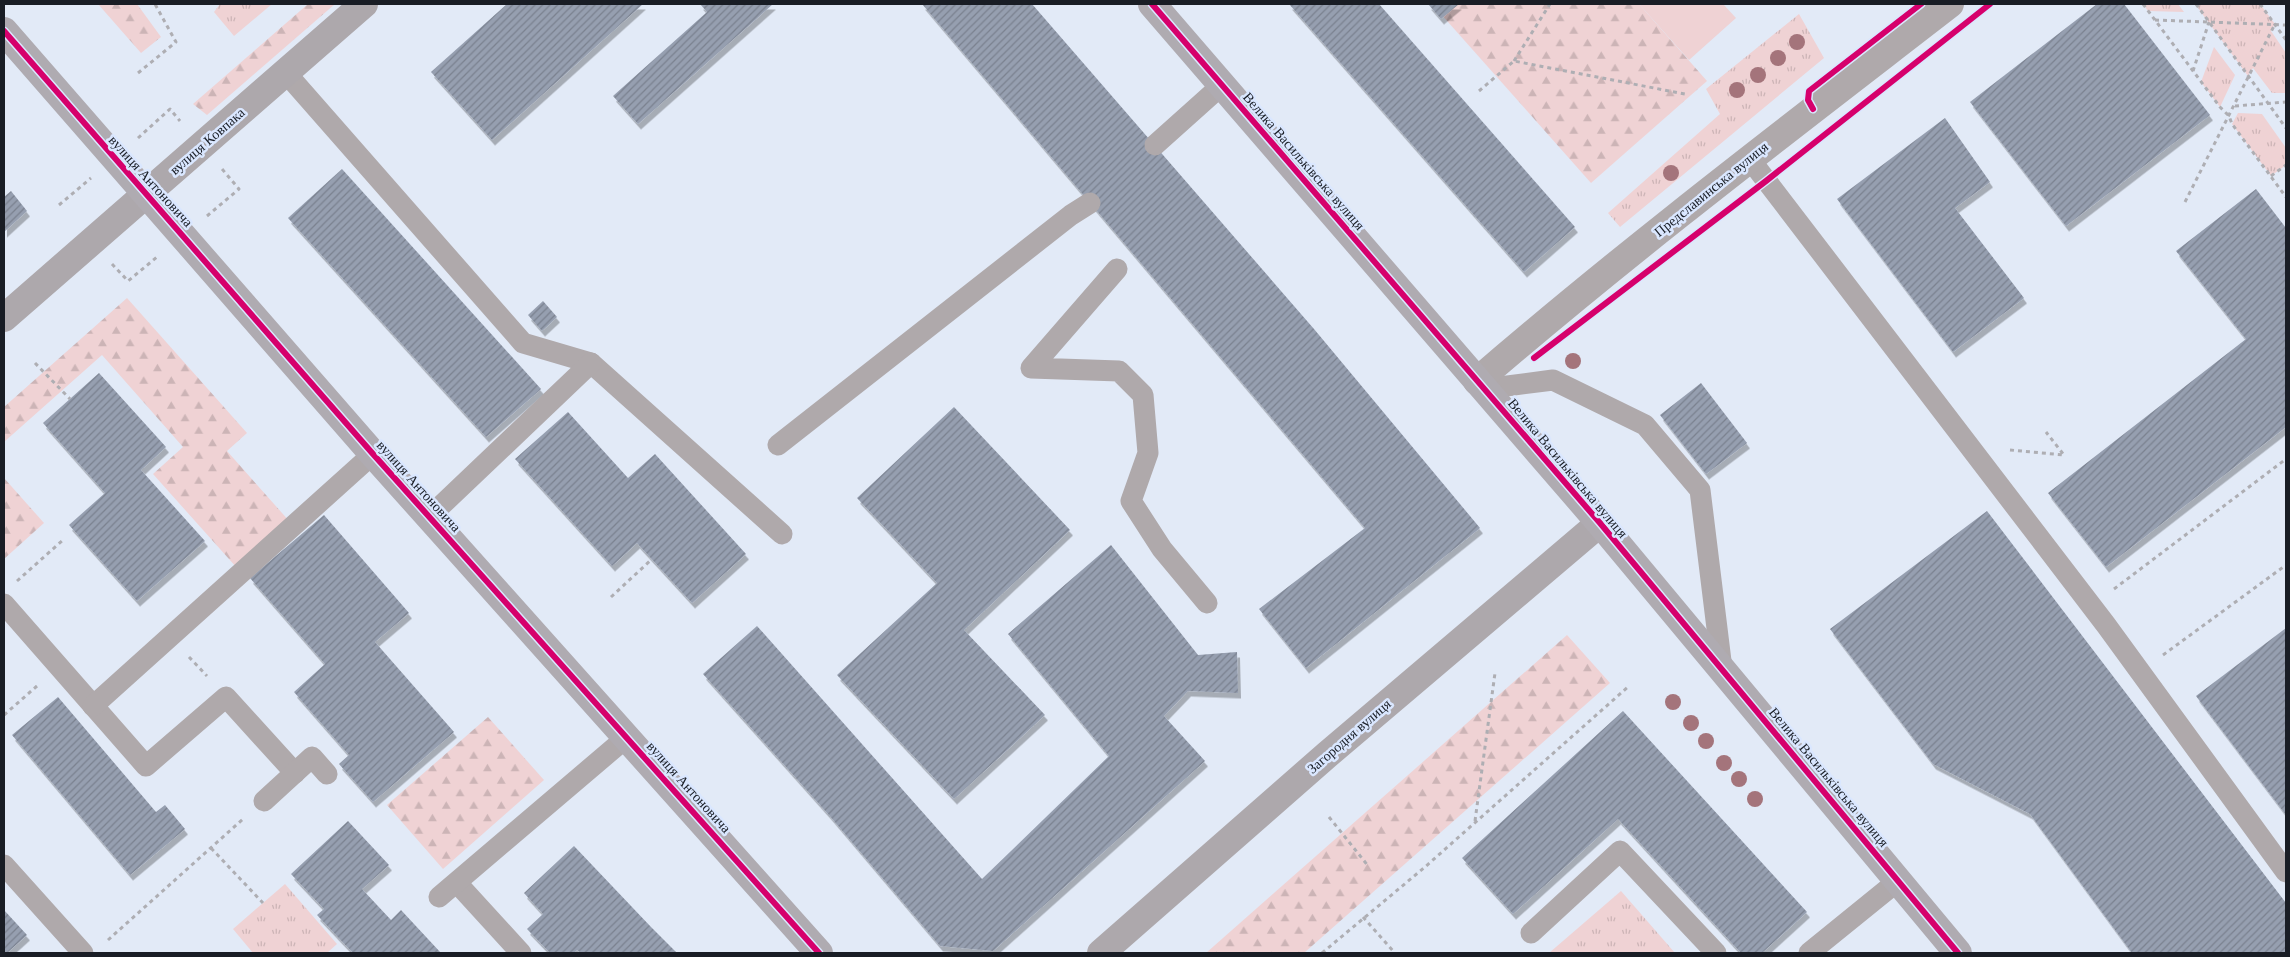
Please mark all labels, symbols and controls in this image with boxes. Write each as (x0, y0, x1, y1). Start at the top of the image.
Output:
street label: Велика Васильківська вулиця (1239, 88, 1369, 234)
street label: вулиця Ковпака (166, 103, 249, 179)
street label: вулиця Антоновича (105, 131, 197, 231)
street label: Предславинська вулиця (1650, 137, 1772, 241)
street label: Велика Васильківська вулиця (1504, 394, 1632, 542)
street label: вулиця Антоновича (373, 436, 465, 536)
street label: Загородня вулиця (1303, 694, 1395, 777)
street label: Велика Васильківська вулиця (1765, 703, 1893, 851)
street label: вулиця Антоновича (643, 737, 735, 837)

